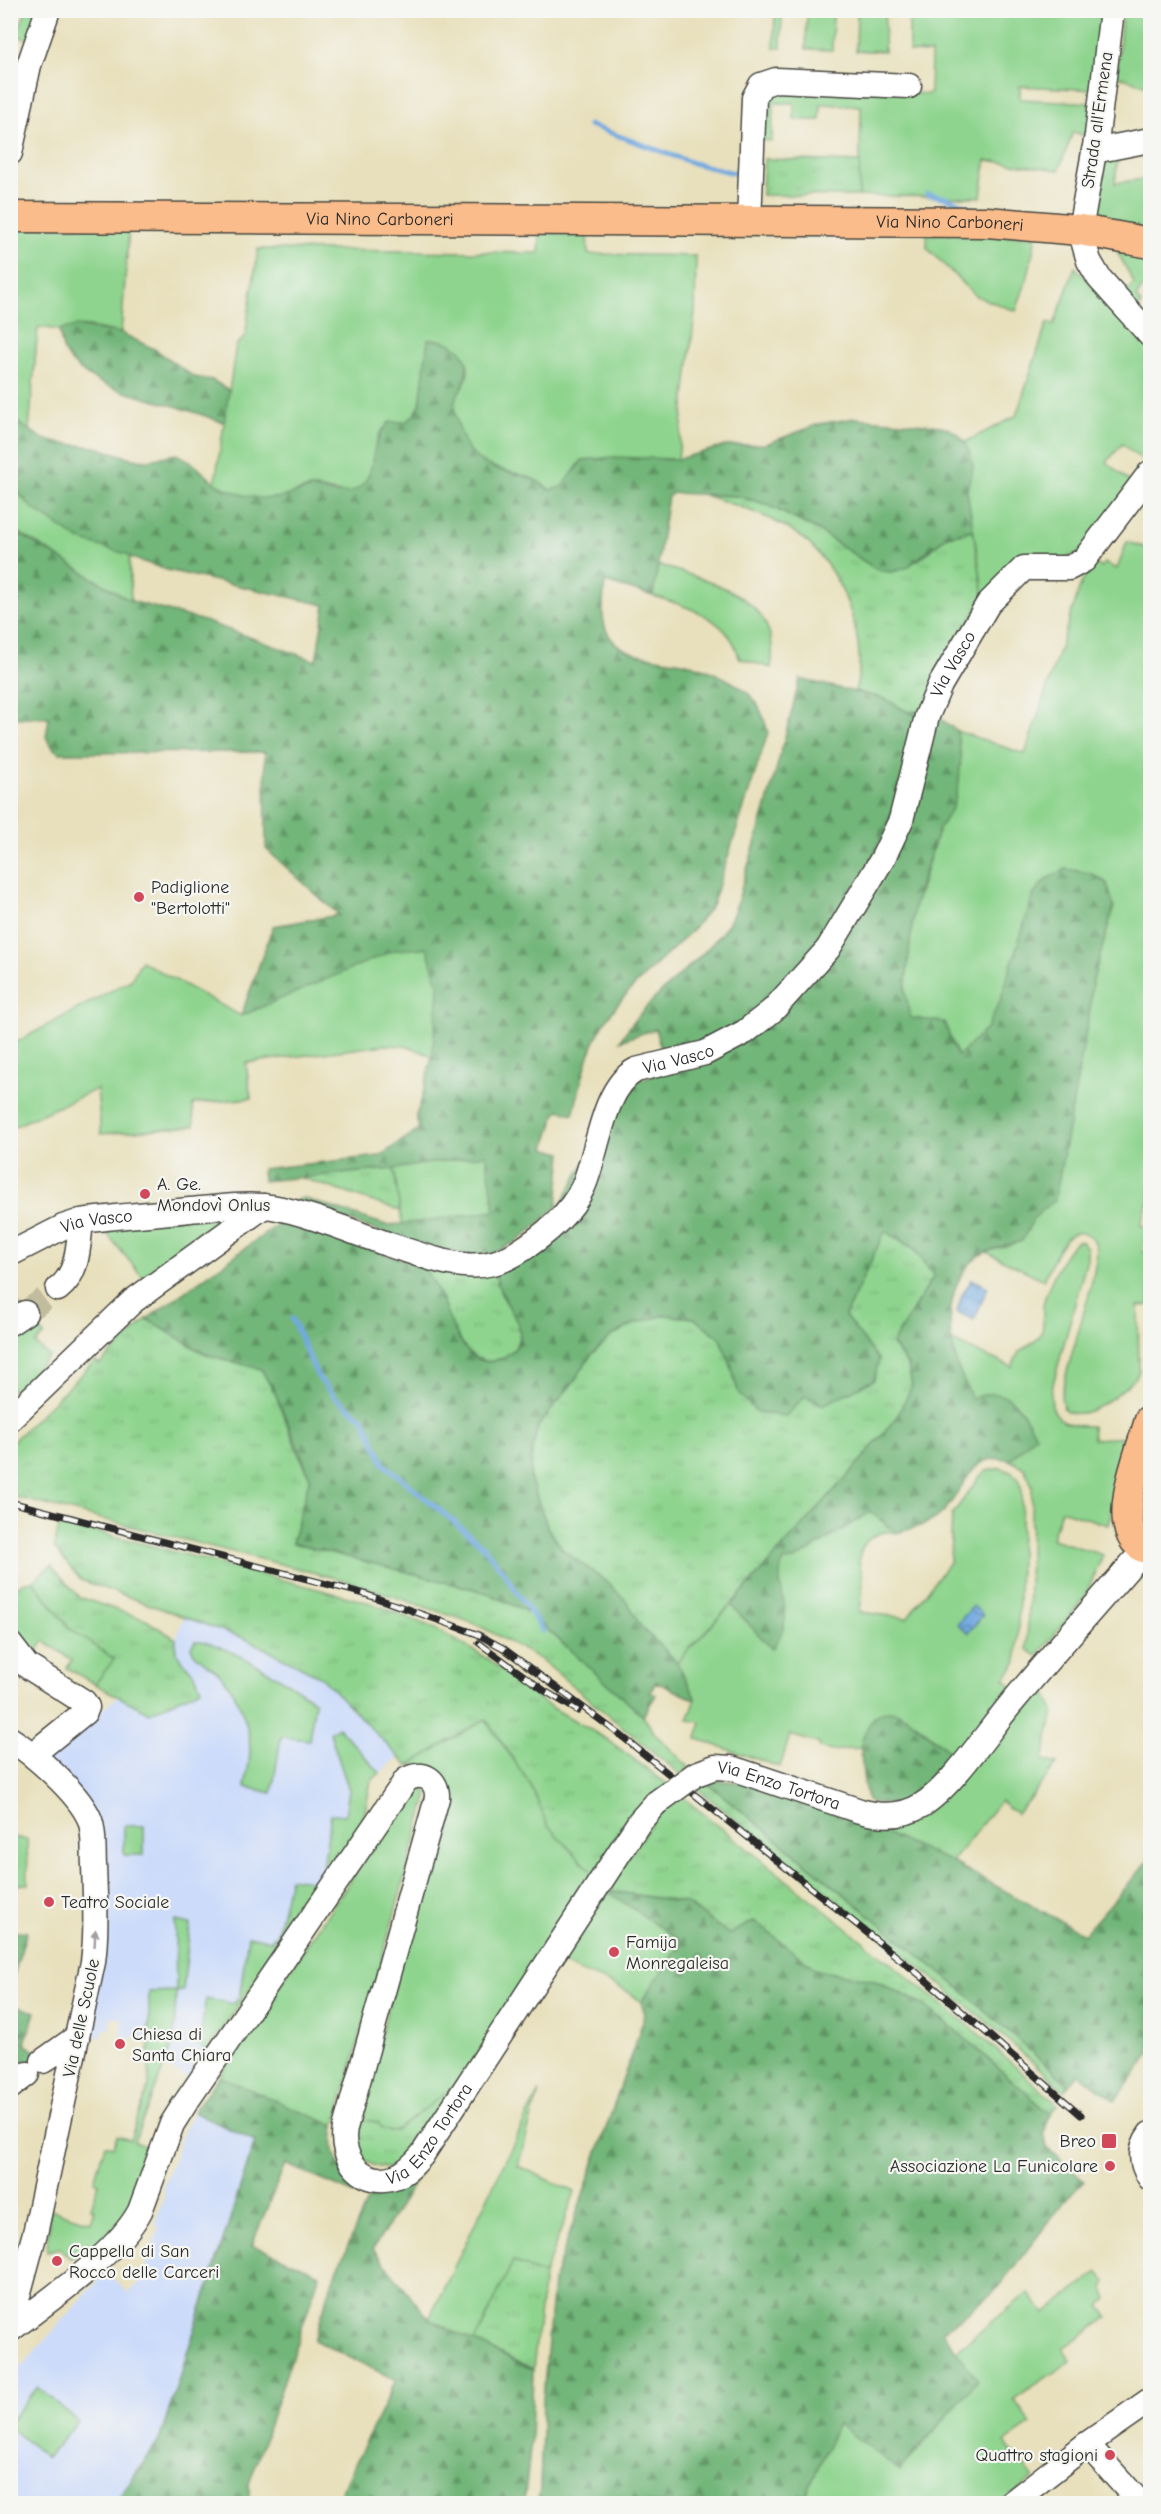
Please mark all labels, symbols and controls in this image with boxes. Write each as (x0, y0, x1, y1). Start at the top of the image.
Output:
street label: Strada all'Ermena (1078, 50, 1117, 190)
street label: Via Nino Carboneri (306, 209, 454, 230)
street label: Via Nino Carboneri (876, 211, 1024, 236)
street label: Via Vasco (926, 627, 981, 700)
place label: Padiglione "Bertolotti" (151, 877, 230, 919)
marker: Padiglione "Bertolotti" (132, 890, 146, 904)
street label: Via Vasco (641, 1040, 718, 1079)
place label: A. Ge. Mondovì Onlus (157, 1174, 270, 1216)
marker: A. Ge. Mondovì Onlus (138, 1187, 152, 1201)
street label: Via Vasco (58, 1205, 134, 1238)
street label: Via Enzo Tortora (717, 1757, 843, 1815)
place label: Teatro Sociale (61, 1892, 169, 1913)
marker: Teatro Sociale (42, 1895, 56, 1909)
one-way arrow (91, 1929, 100, 1948)
place label: Famija Monregaleisa (626, 1932, 729, 1974)
marker: Famija Monregaleisa (607, 1945, 621, 1959)
street label: Via delle Scuole (59, 1957, 104, 2079)
place label: Chiesa di Santa Chiara (132, 2024, 231, 2066)
marker: Chiesa di Santa Chiara (113, 2037, 127, 2051)
street label: Via Enzo Tortora (384, 2079, 477, 2190)
place label: Breo (1059, 2131, 1096, 2152)
marker: Breo (1100, 2132, 1118, 2150)
place label: Associazione La Funicolare (890, 2156, 1098, 2177)
marker: Associazione La Funicolare (1103, 2159, 1117, 2173)
place label: Cappella di San Rocco delle Carceri (69, 2241, 219, 2283)
marker: Cappella di San Rocco delle Carceri (50, 2254, 64, 2268)
place label: Quattro stagioni (976, 2445, 1098, 2466)
marker: Quattro stagioni (1103, 2448, 1117, 2462)

